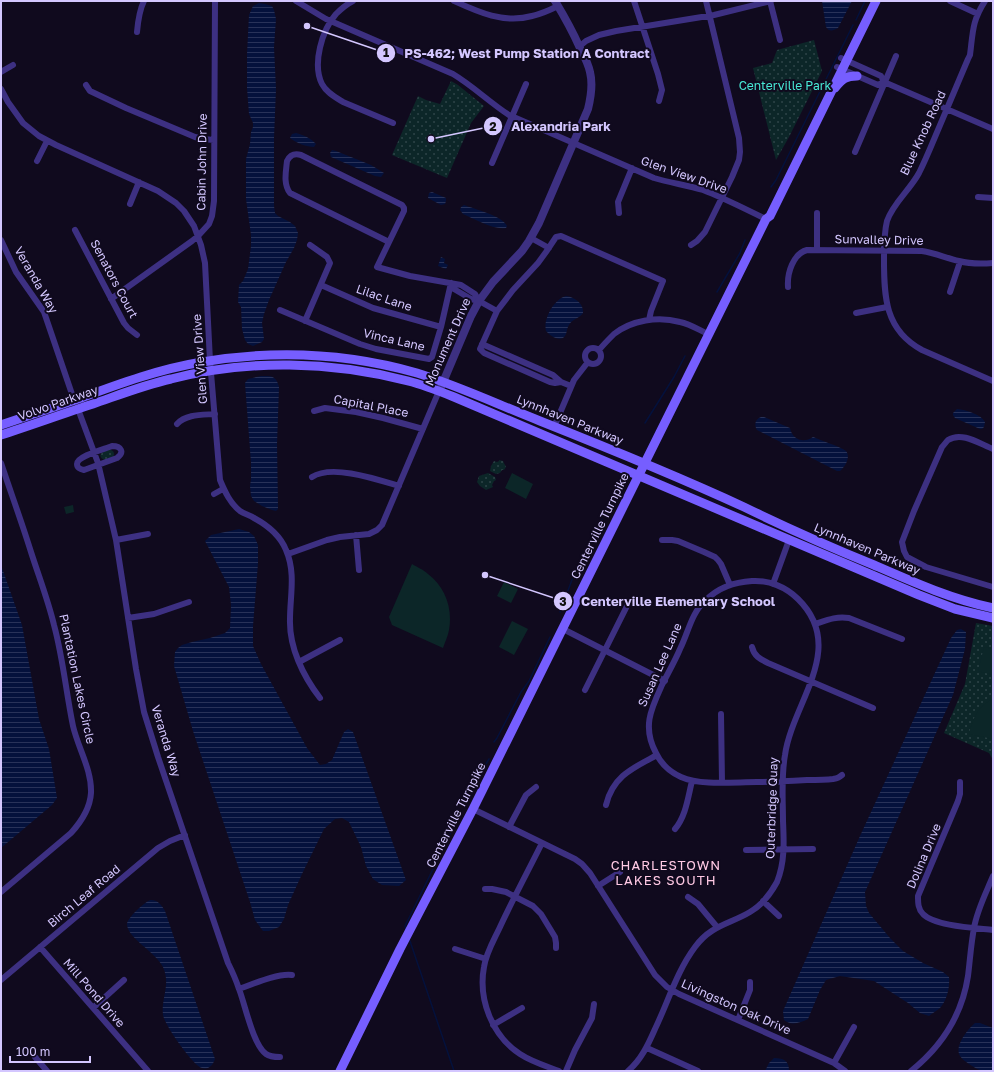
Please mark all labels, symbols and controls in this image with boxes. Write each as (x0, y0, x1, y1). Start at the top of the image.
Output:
callout: PS-462; West Pump Station A Contract (376, 41, 658, 66)
text: 1 (383, 45, 389, 60)
text: PS-462; West Pump Station A Contract (404, 45, 650, 61)
park label: Centerville Park (739, 78, 832, 93)
street label: Blue Knob Road (896, 88, 949, 178)
street label: Cabin John Drive (193, 113, 210, 211)
callout: Alexandria Park (483, 114, 619, 139)
text: Alexandria Park (511, 118, 611, 134)
text: 2 (489, 119, 497, 134)
street label: Glen View Drive (639, 153, 729, 196)
street label: Sunvalley Drive (834, 231, 924, 248)
street label: Senators Court (87, 237, 142, 321)
street label: Veranda Way (11, 244, 62, 316)
street label: Lilac Lane (354, 281, 414, 314)
street label: Monument Drive (421, 296, 474, 388)
street label: Glen View Drive (189, 314, 210, 404)
street label: Vinca Lane (362, 325, 427, 354)
street label: Volvo Parkway (16, 382, 100, 423)
street label: Capital Place (332, 391, 410, 420)
street label: Lynnhaven Parkway (515, 391, 626, 448)
street label: Centerville Turnpike (567, 470, 632, 581)
street label: Lynnhaven Parkway (812, 519, 923, 578)
callout: Centerville Elementary School (553, 589, 783, 614)
text: Centerville Elementary School (581, 593, 776, 609)
text: 3 (559, 594, 567, 609)
street label: Plantation Lakes Circle (56, 613, 99, 745)
street label: Susan Lee Lane (634, 621, 685, 709)
street label: Veranda Way (148, 703, 185, 779)
street label: Outerbridge Quay (762, 756, 781, 859)
street label: Centerville Turnpike (422, 759, 489, 870)
street label: Dolina Drive (903, 821, 944, 891)
district label: CHARLESTOWN LAKES SOUTH (611, 857, 721, 888)
street label: Birch Leaf Road (44, 861, 123, 930)
street label: Mill Pond Drive (60, 955, 128, 1030)
street label: Livingston Oak Drive (679, 976, 793, 1038)
scale bar (10, 1038, 90, 1064)
text: 100 m (16, 1044, 50, 1059)

